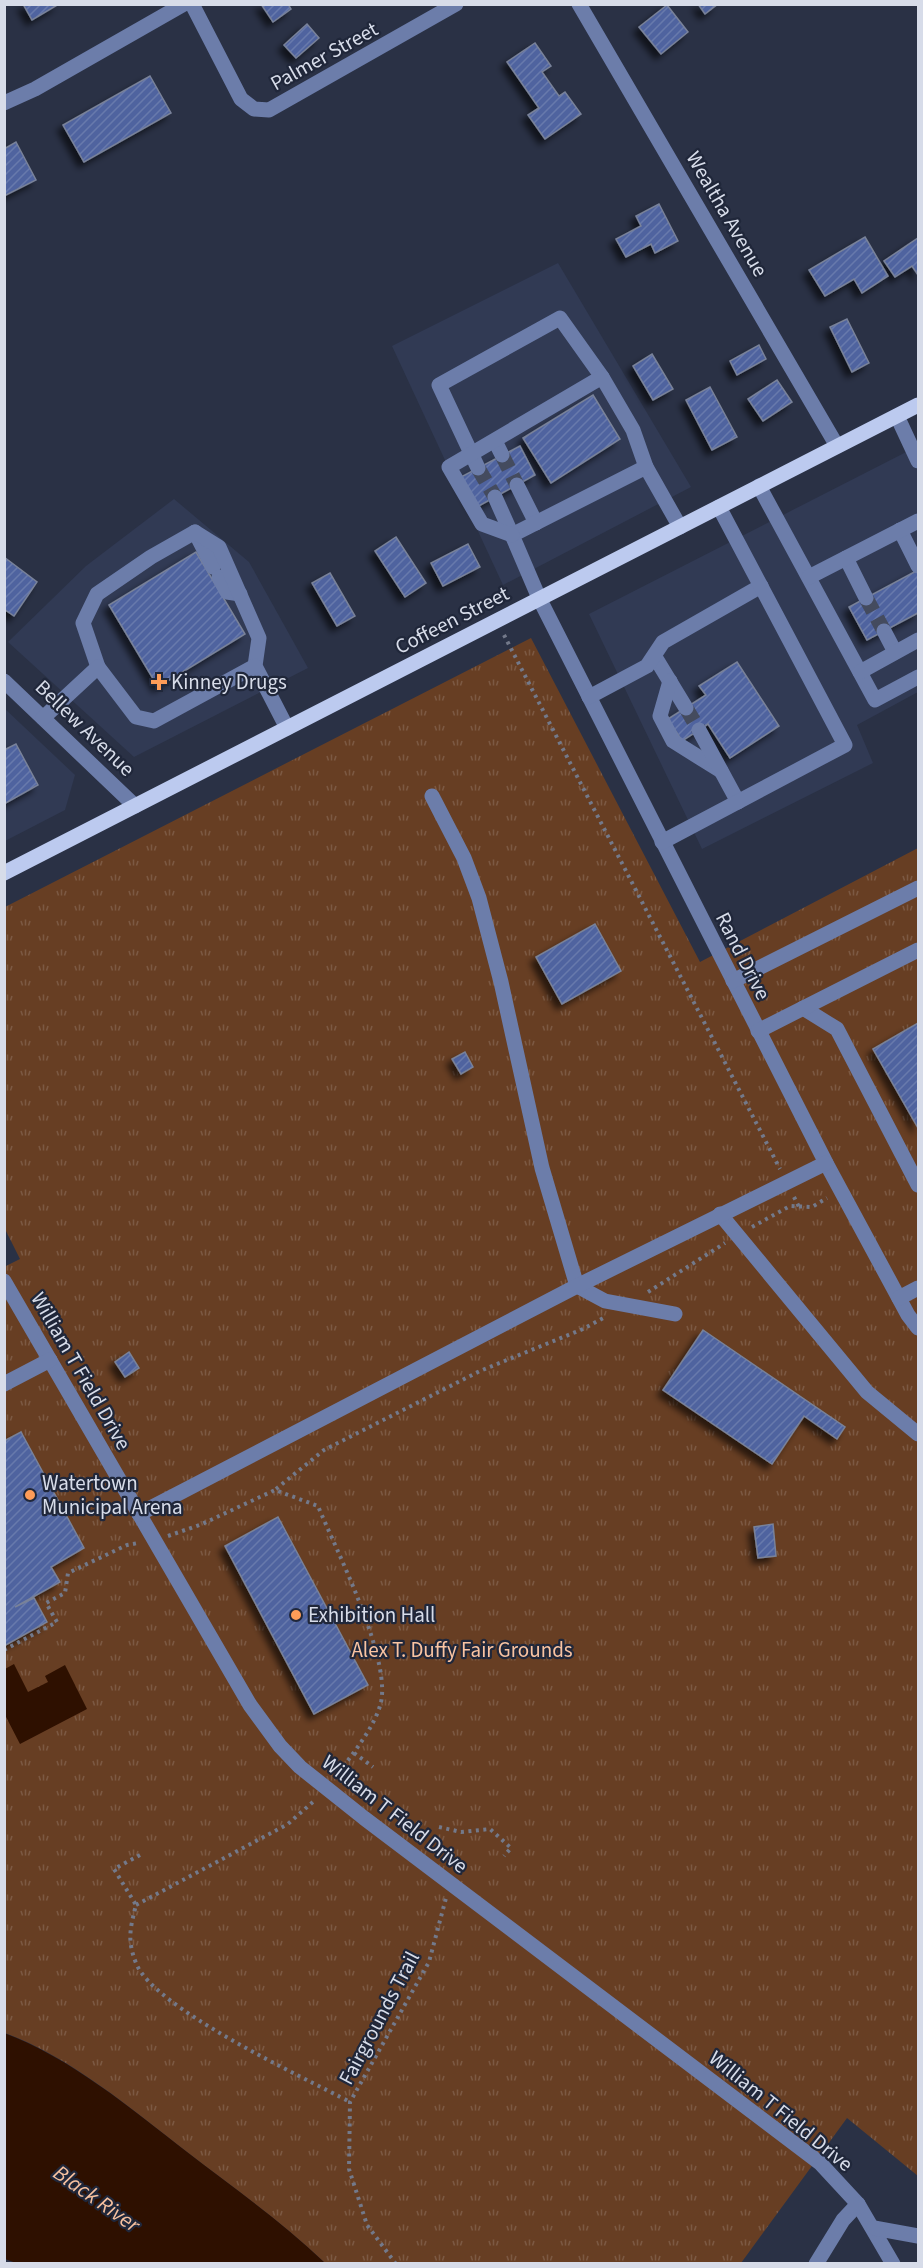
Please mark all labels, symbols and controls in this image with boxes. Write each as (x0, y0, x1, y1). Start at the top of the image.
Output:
street label: Palmer Street (265, 14, 383, 98)
street label: Wealtha Avenue (679, 146, 775, 282)
street label: Coffeen Street (390, 578, 514, 662)
place label: Kinney Drugs (171, 667, 287, 697)
street label: Bellew Avenue (29, 673, 141, 783)
marker: Kinney Drugs (152, 675, 166, 689)
street label: Rand Drive (708, 907, 778, 1005)
street label: William T Field Drive (24, 1286, 138, 1456)
place label: Watertown Municipal Arena (42, 1468, 183, 1522)
marker: Watertown Municipal Arena (23, 1488, 37, 1502)
place label: Exhibition Hall (308, 1600, 435, 1630)
marker: Exhibition Hall (289, 1608, 303, 1622)
park label: Alex T. Duffy Fair Grounds (351, 1635, 573, 1665)
street label: William T Field Drive (316, 1747, 474, 1881)
street label: Fairgrounds Trail (331, 1946, 427, 2090)
street label: William T Field Drive (702, 2043, 860, 2179)
water label: Black River (46, 2157, 148, 2241)

